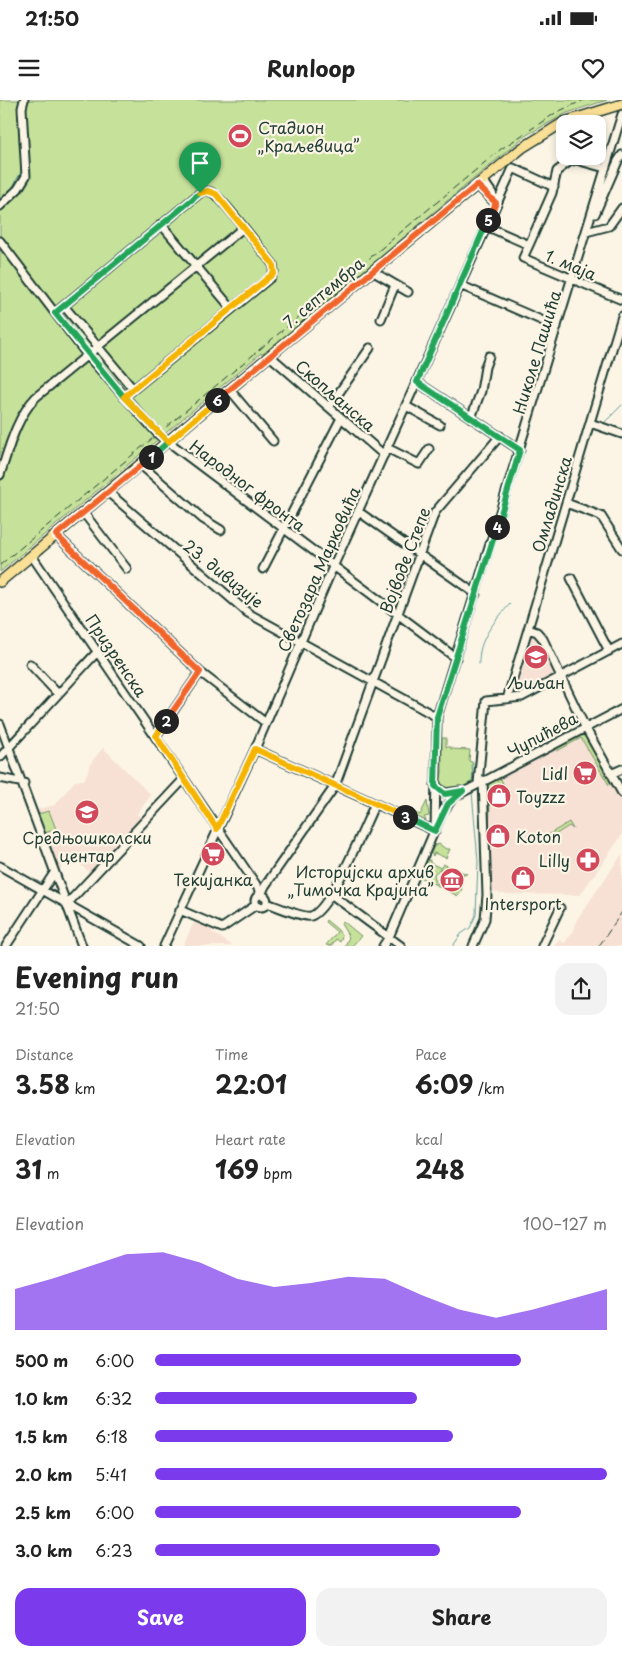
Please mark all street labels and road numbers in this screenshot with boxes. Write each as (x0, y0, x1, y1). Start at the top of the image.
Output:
street label: 1. маја (542, 242, 600, 286)
street label: 7. септембра (277, 251, 369, 333)
street label: Николе Пашића (506, 287, 566, 417)
street label: Скопљанска (291, 353, 381, 437)
street label: Народног фронта (185, 433, 311, 537)
street label: Омладинска (525, 453, 577, 555)
street label: Светозара Марковића (271, 482, 365, 656)
street label: Војводе Степе (373, 503, 435, 617)
street label: 23. дивизије (179, 533, 269, 613)
street label: Призренска (80, 609, 154, 701)
street label: Чупићева (503, 705, 582, 763)

